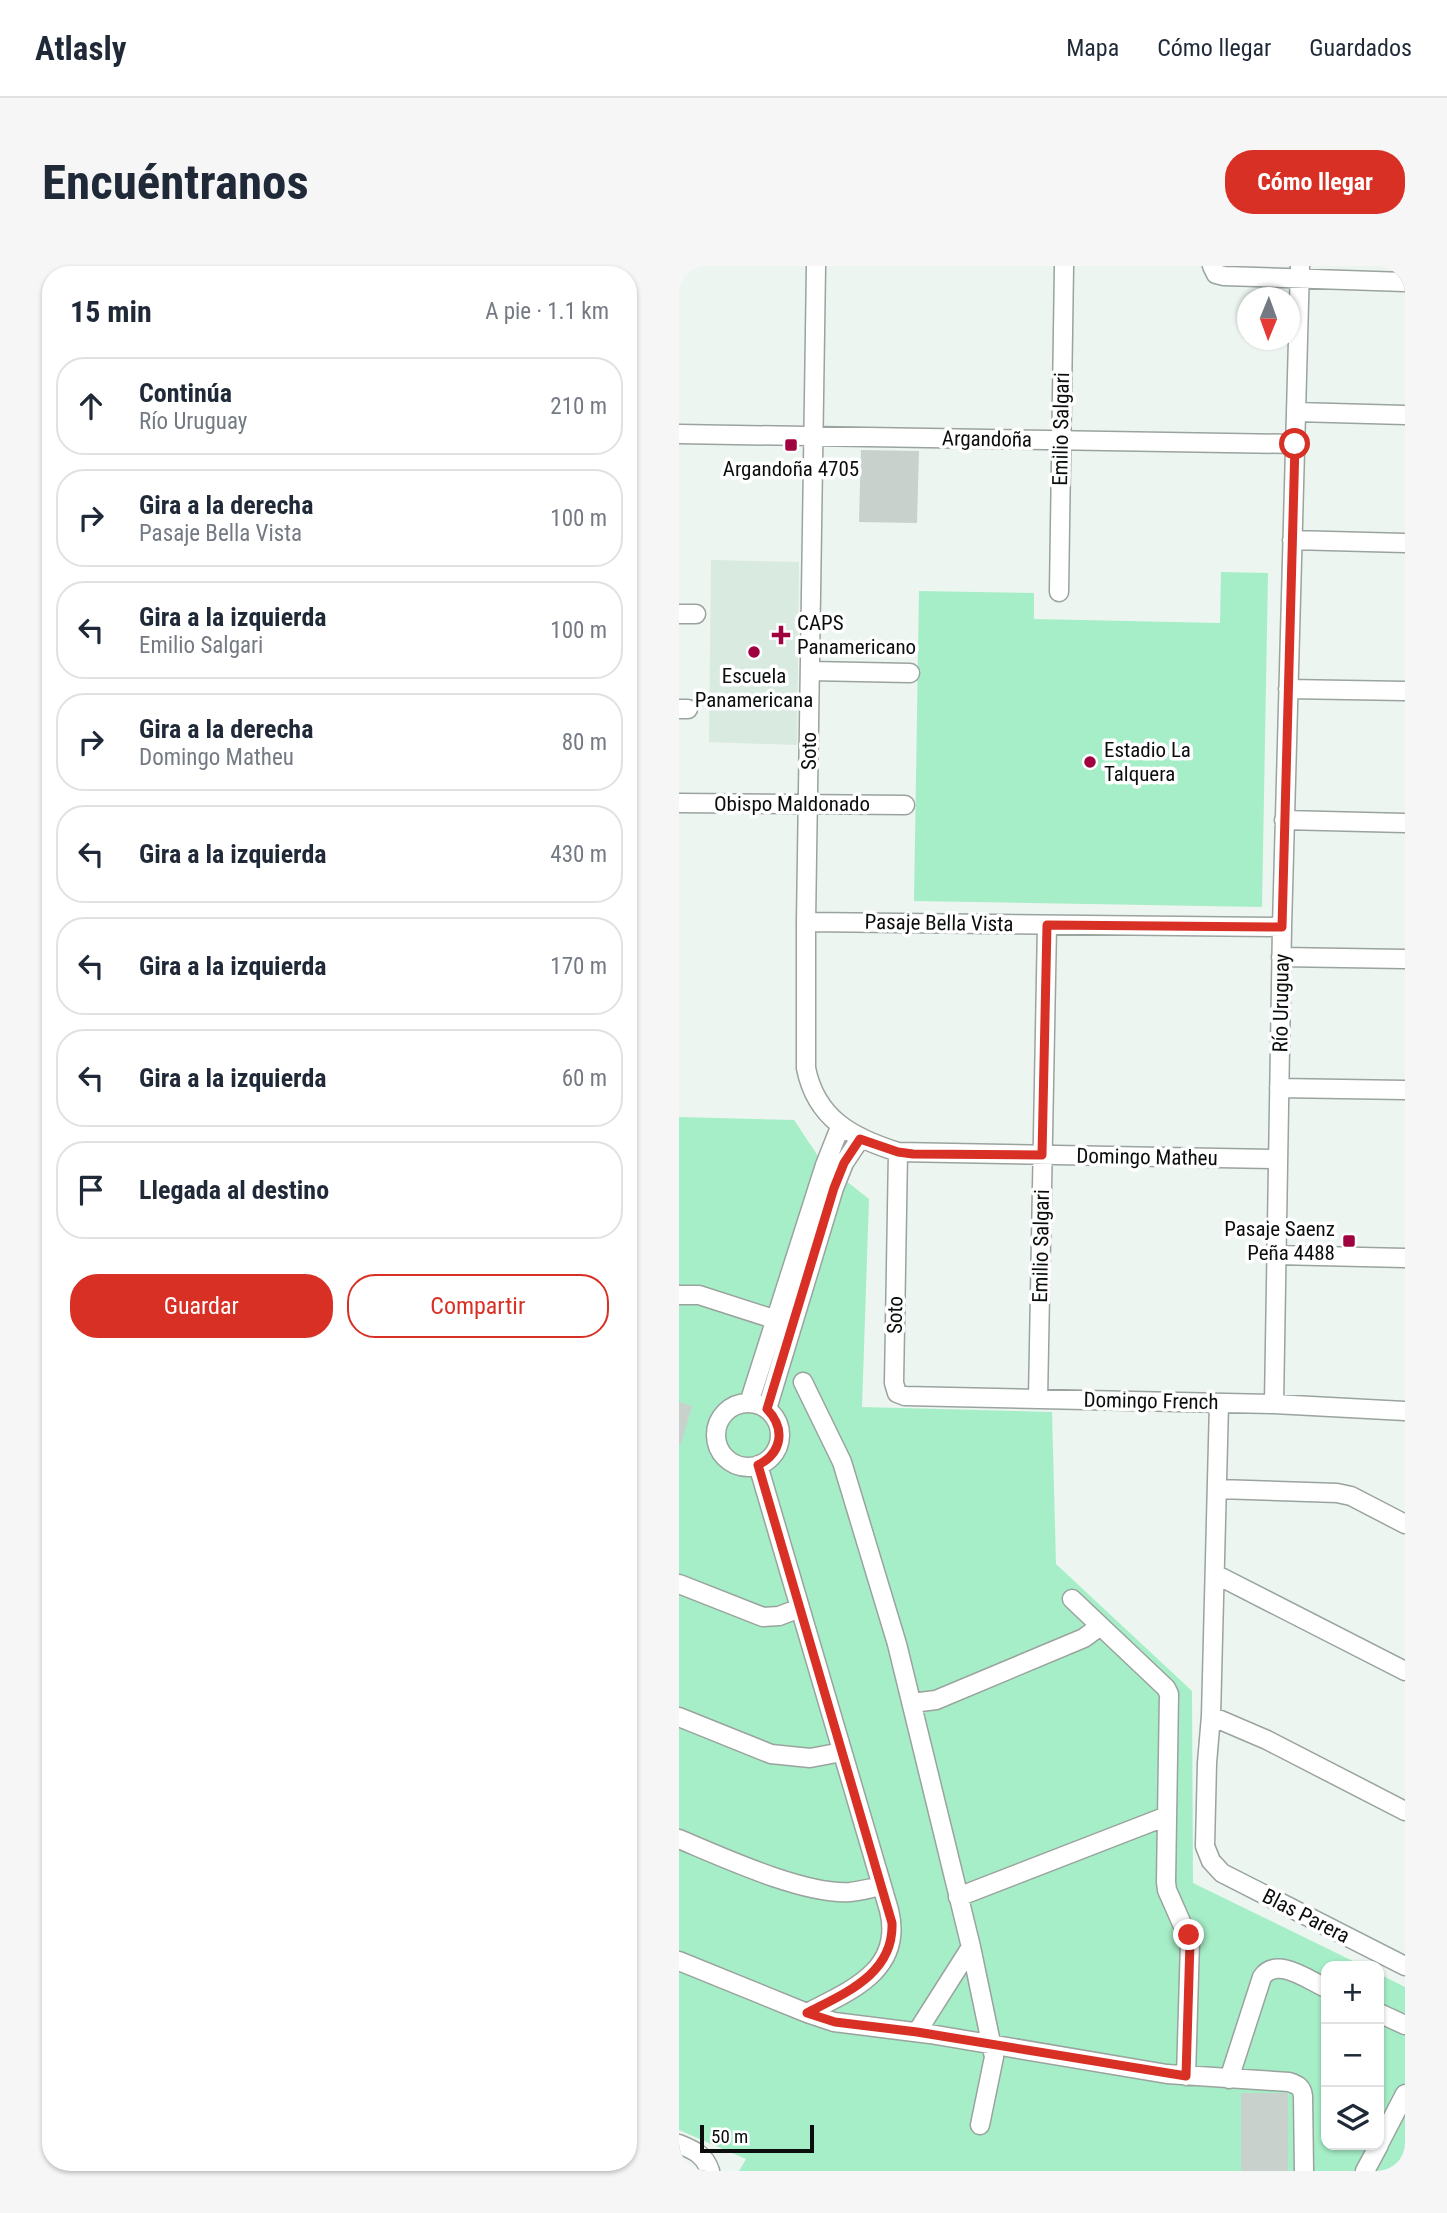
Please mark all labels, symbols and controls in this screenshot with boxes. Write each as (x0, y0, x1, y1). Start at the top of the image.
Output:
text: Atlasly (35, 29, 126, 68)
text: Mapa (1066, 34, 1119, 62)
text: Cómo llegar (1157, 34, 1271, 62)
text: Guardados (1309, 34, 1412, 62)
button: Cómo llegar (1225, 150, 1405, 214)
text: Encuéntranos (42, 154, 309, 211)
north arrow (1237, 287, 1300, 350)
text: 15 min (70, 294, 152, 329)
text: A pie · 1.1 km (485, 298, 609, 325)
street label: Emilio Salgari (1048, 372, 1074, 486)
text: Continúa (139, 378, 232, 408)
icon: ahead (72, 387, 110, 425)
text: 210 m (550, 393, 607, 420)
text: Río Uruguay (139, 408, 247, 435)
street label: Argandoña (942, 426, 1032, 452)
route start (1279, 428, 1310, 459)
marker: Argandoña 4705 (783, 437, 799, 453)
place label: Argandoña 4705 (723, 457, 859, 481)
text: Gira a la derecha (139, 490, 313, 520)
icon: right (72, 499, 110, 537)
text: 100 m (550, 505, 607, 532)
text: Pasaje Bella Vista (139, 520, 302, 547)
text: Gira a la izquierda (139, 602, 327, 632)
icon: left (72, 611, 110, 649)
place label: CAPS Panamericano (797, 611, 916, 659)
text: 100 m (550, 617, 607, 644)
marker: CAPS Panamericano (771, 625, 791, 645)
text: Emilio Salgari (139, 632, 263, 659)
marker: Escuela Panamericana (746, 644, 762, 660)
place label: Escuela Panamericana (695, 664, 813, 712)
text: Gira a la derecha (139, 714, 313, 744)
icon: right (72, 723, 110, 761)
text: 80 m (562, 729, 607, 756)
street label: Soto (797, 732, 821, 770)
place label: Estadio La Talquera (1104, 738, 1191, 786)
text: Domingo Matheu (139, 744, 294, 771)
marker: Estadio La Talquera (1082, 754, 1098, 770)
street label: Obispo Maldonado (714, 792, 870, 816)
icon: left (72, 835, 110, 873)
text: Gira a la izquierda (139, 839, 327, 869)
text: 430 m (550, 841, 607, 868)
street label: Pasaje Bella Vista (864, 910, 1014, 936)
icon: left (72, 947, 110, 985)
text: Gira a la izquierda (139, 951, 327, 981)
text: 170 m (550, 953, 607, 980)
street label: Río Uruguay (1268, 953, 1294, 1053)
icon: left (72, 1059, 110, 1097)
text: Gira a la izquierda (139, 1063, 327, 1093)
text: 60 m (562, 1065, 607, 1092)
street label: Domingo Matheu (1076, 1144, 1218, 1170)
icon: arrive (72, 1171, 110, 1209)
text: Llegada al destino (139, 1175, 329, 1205)
street label: Emilio Salgari (1028, 1189, 1054, 1303)
place label: Pasaje Saenz Peña 4488 (1224, 1217, 1335, 1265)
marker: Pasaje Saenz Peña 4488 (1341, 1233, 1357, 1249)
button: Guardar (70, 1274, 333, 1338)
button: Compartir (347, 1274, 609, 1338)
street label: Soto (883, 1296, 907, 1334)
street label: Domingo French (1083, 1388, 1219, 1414)
street label: Blas Parera (1258, 1884, 1354, 1948)
route end (1173, 1919, 1204, 1950)
map controls (1321, 1961, 1384, 2150)
button: + (1321, 1961, 1384, 2024)
button: − (1321, 2024, 1384, 2087)
button: layers (1321, 2087, 1384, 2150)
scale bar (700, 2122, 814, 2154)
text: 50 m (711, 2125, 748, 2148)

